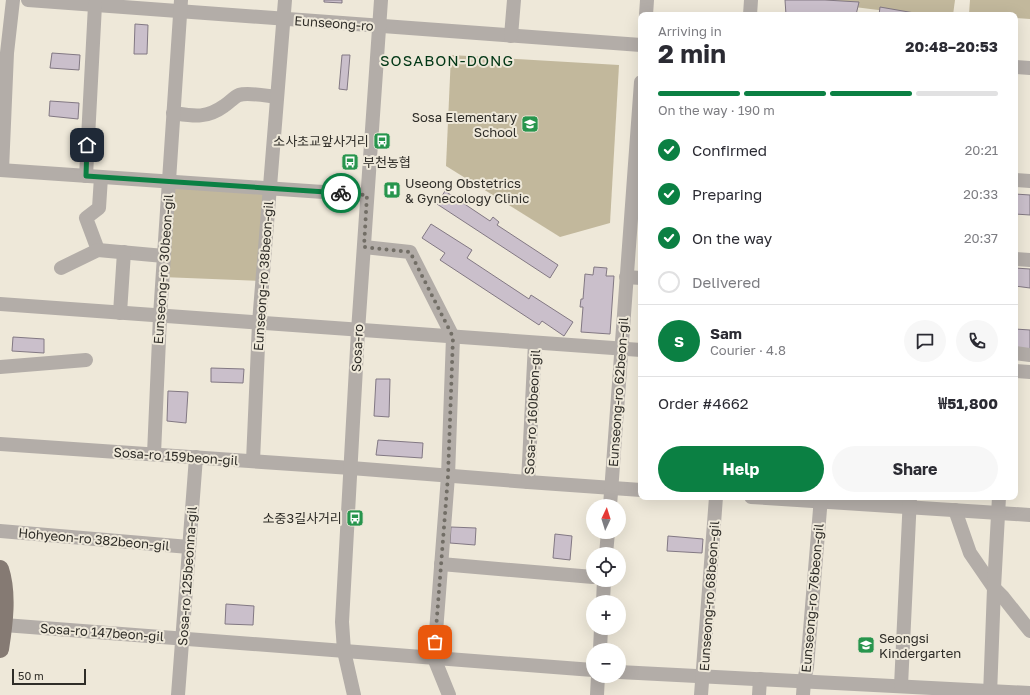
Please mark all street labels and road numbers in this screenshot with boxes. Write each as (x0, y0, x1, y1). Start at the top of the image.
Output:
street label: Eunseong-ro (294, 12, 374, 34)
street label: Eunseong-ro 30beon-gil (150, 193, 176, 345)
street label: Eunseong-ro 38beon-gil (250, 200, 276, 352)
street label: Eunseong-ro 62beon-gil (605, 316, 631, 468)
street label: Sosa-ro (348, 323, 366, 372)
street label: Sosa-ro 160beon-gil (521, 349, 543, 475)
street label: Sosa-ro 159beon-gil (113, 444, 239, 468)
street label: Sosa-ro 125beonna-gil (174, 506, 200, 646)
street label: Eunseong-ro 68beon-gil (696, 520, 722, 672)
street label: Eunseong-ro 76beon-gil (798, 523, 826, 673)
street label: Hohyeon-ro 382beon-gil (18, 524, 170, 554)
street label: Sosa-ro 147beon-gil (39, 620, 165, 644)

